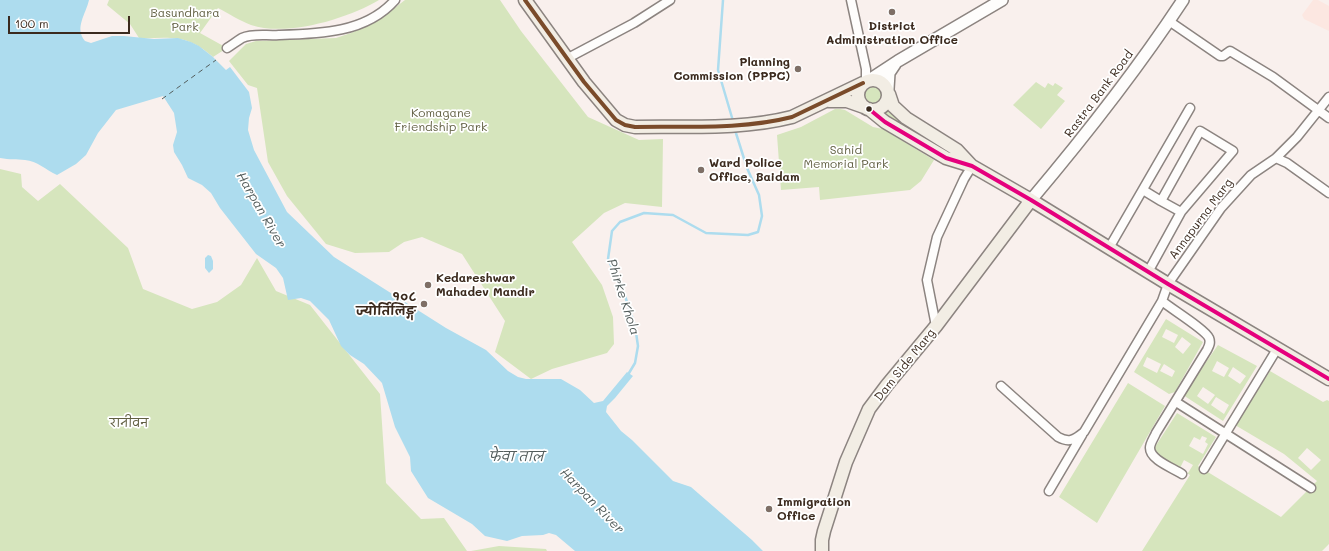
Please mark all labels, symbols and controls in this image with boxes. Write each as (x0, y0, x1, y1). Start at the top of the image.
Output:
park label: Basundhara Park (150, 6, 220, 34)
marker: District Administration Office (887, 7, 897, 17)
scale bar (10, 8, 132, 34)
text: 100 m (15, 15, 49, 31)
place label: District Administration Office (826, 19, 958, 47)
street label: Rastra Bank Road (1062, 48, 1136, 140)
place label: Planning Commission (PPPC) (674, 55, 790, 83)
marker: Planning Commission (PPPC) (793, 64, 803, 74)
unlabelled marker (864, 104, 874, 114)
park label: Komagane Friendship Park (395, 106, 487, 134)
park label: Sahid Memorial Park (804, 143, 888, 171)
place label: Ward Police Office, Baidam (709, 156, 799, 184)
marker: Ward Police Office, Baidam (696, 165, 706, 175)
water label: Harpan River (233, 169, 289, 251)
street label: Annapurna Marg (1166, 176, 1236, 262)
water label: Phirke Khola (603, 257, 643, 337)
place label: Kedareshwar Mahadev Mandir (436, 271, 535, 299)
marker: Kedareshwar Mahadev Mandir (423, 280, 433, 290)
place label: १०८ ज्योर्तिलिङ्ग (356, 290, 416, 318)
marker: १०८ ज्योर्तिलिङ्ग (419, 299, 429, 309)
street label: Dam Side Marg (872, 326, 938, 404)
park label: रानीवन (110, 416, 148, 430)
water label: फेवा ताल (488, 449, 544, 465)
water label: Harpan River (557, 465, 627, 537)
place label: Immigration Office (777, 495, 851, 523)
marker: Immigration Office (764, 504, 774, 514)

